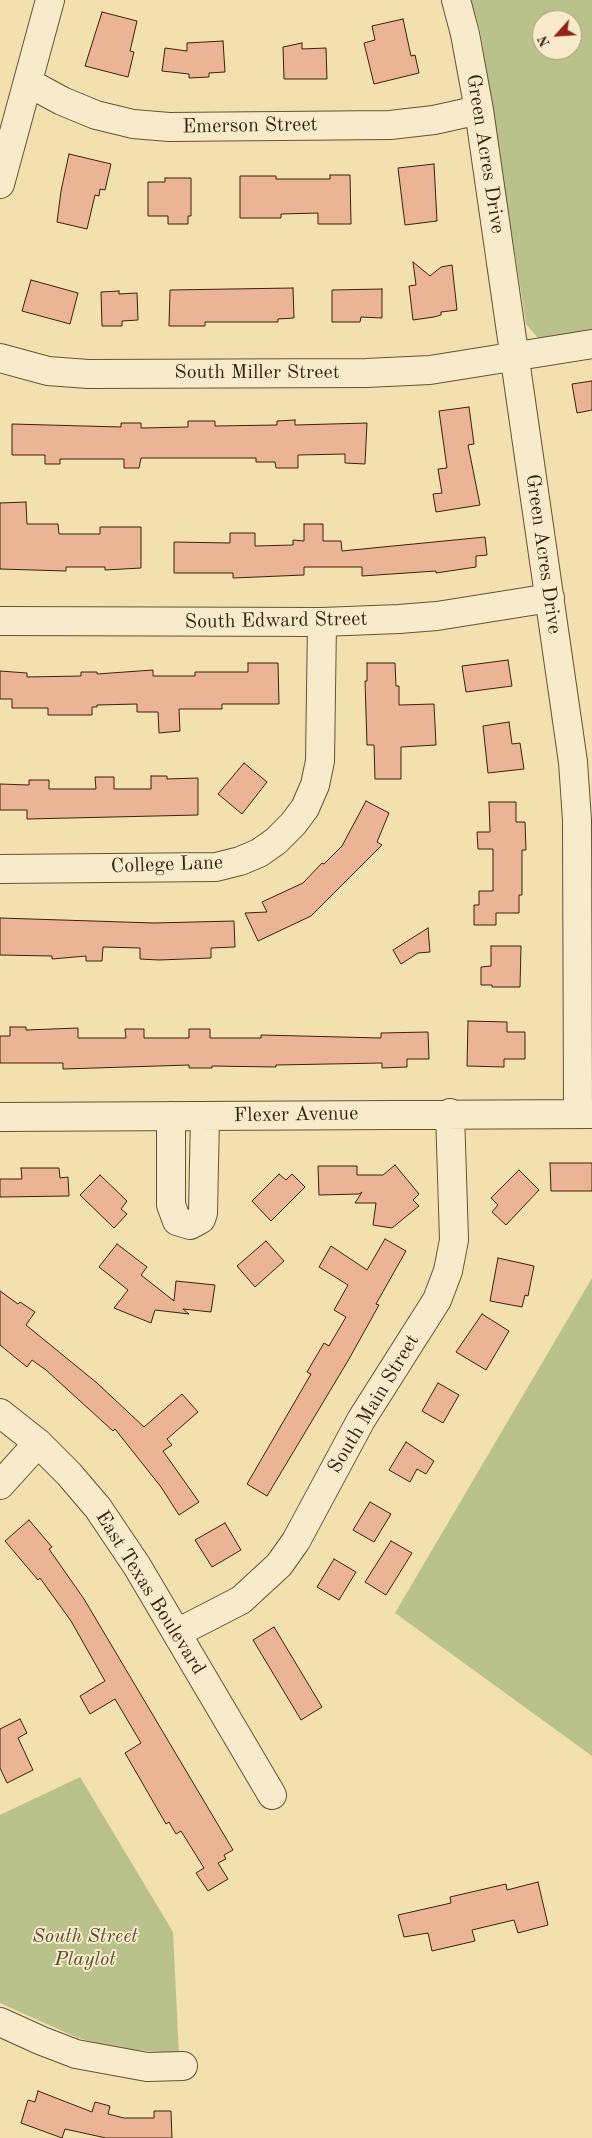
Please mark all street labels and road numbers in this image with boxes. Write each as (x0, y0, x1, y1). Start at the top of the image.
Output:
street label: Green Acres Drive (461, 73, 509, 235)
street label: Emerson Street (182, 113, 318, 139)
street label: South Miller Street (174, 361, 340, 385)
street label: Green Acres Drive (520, 473, 566, 635)
street label: South Edward Street (184, 607, 368, 635)
street label: College Lane (111, 851, 223, 879)
street label: Flexer Avenue (234, 1102, 358, 1128)
street label: South Main Street (323, 1330, 425, 1478)
street label: East Texas Boulevard (90, 1506, 210, 1680)

